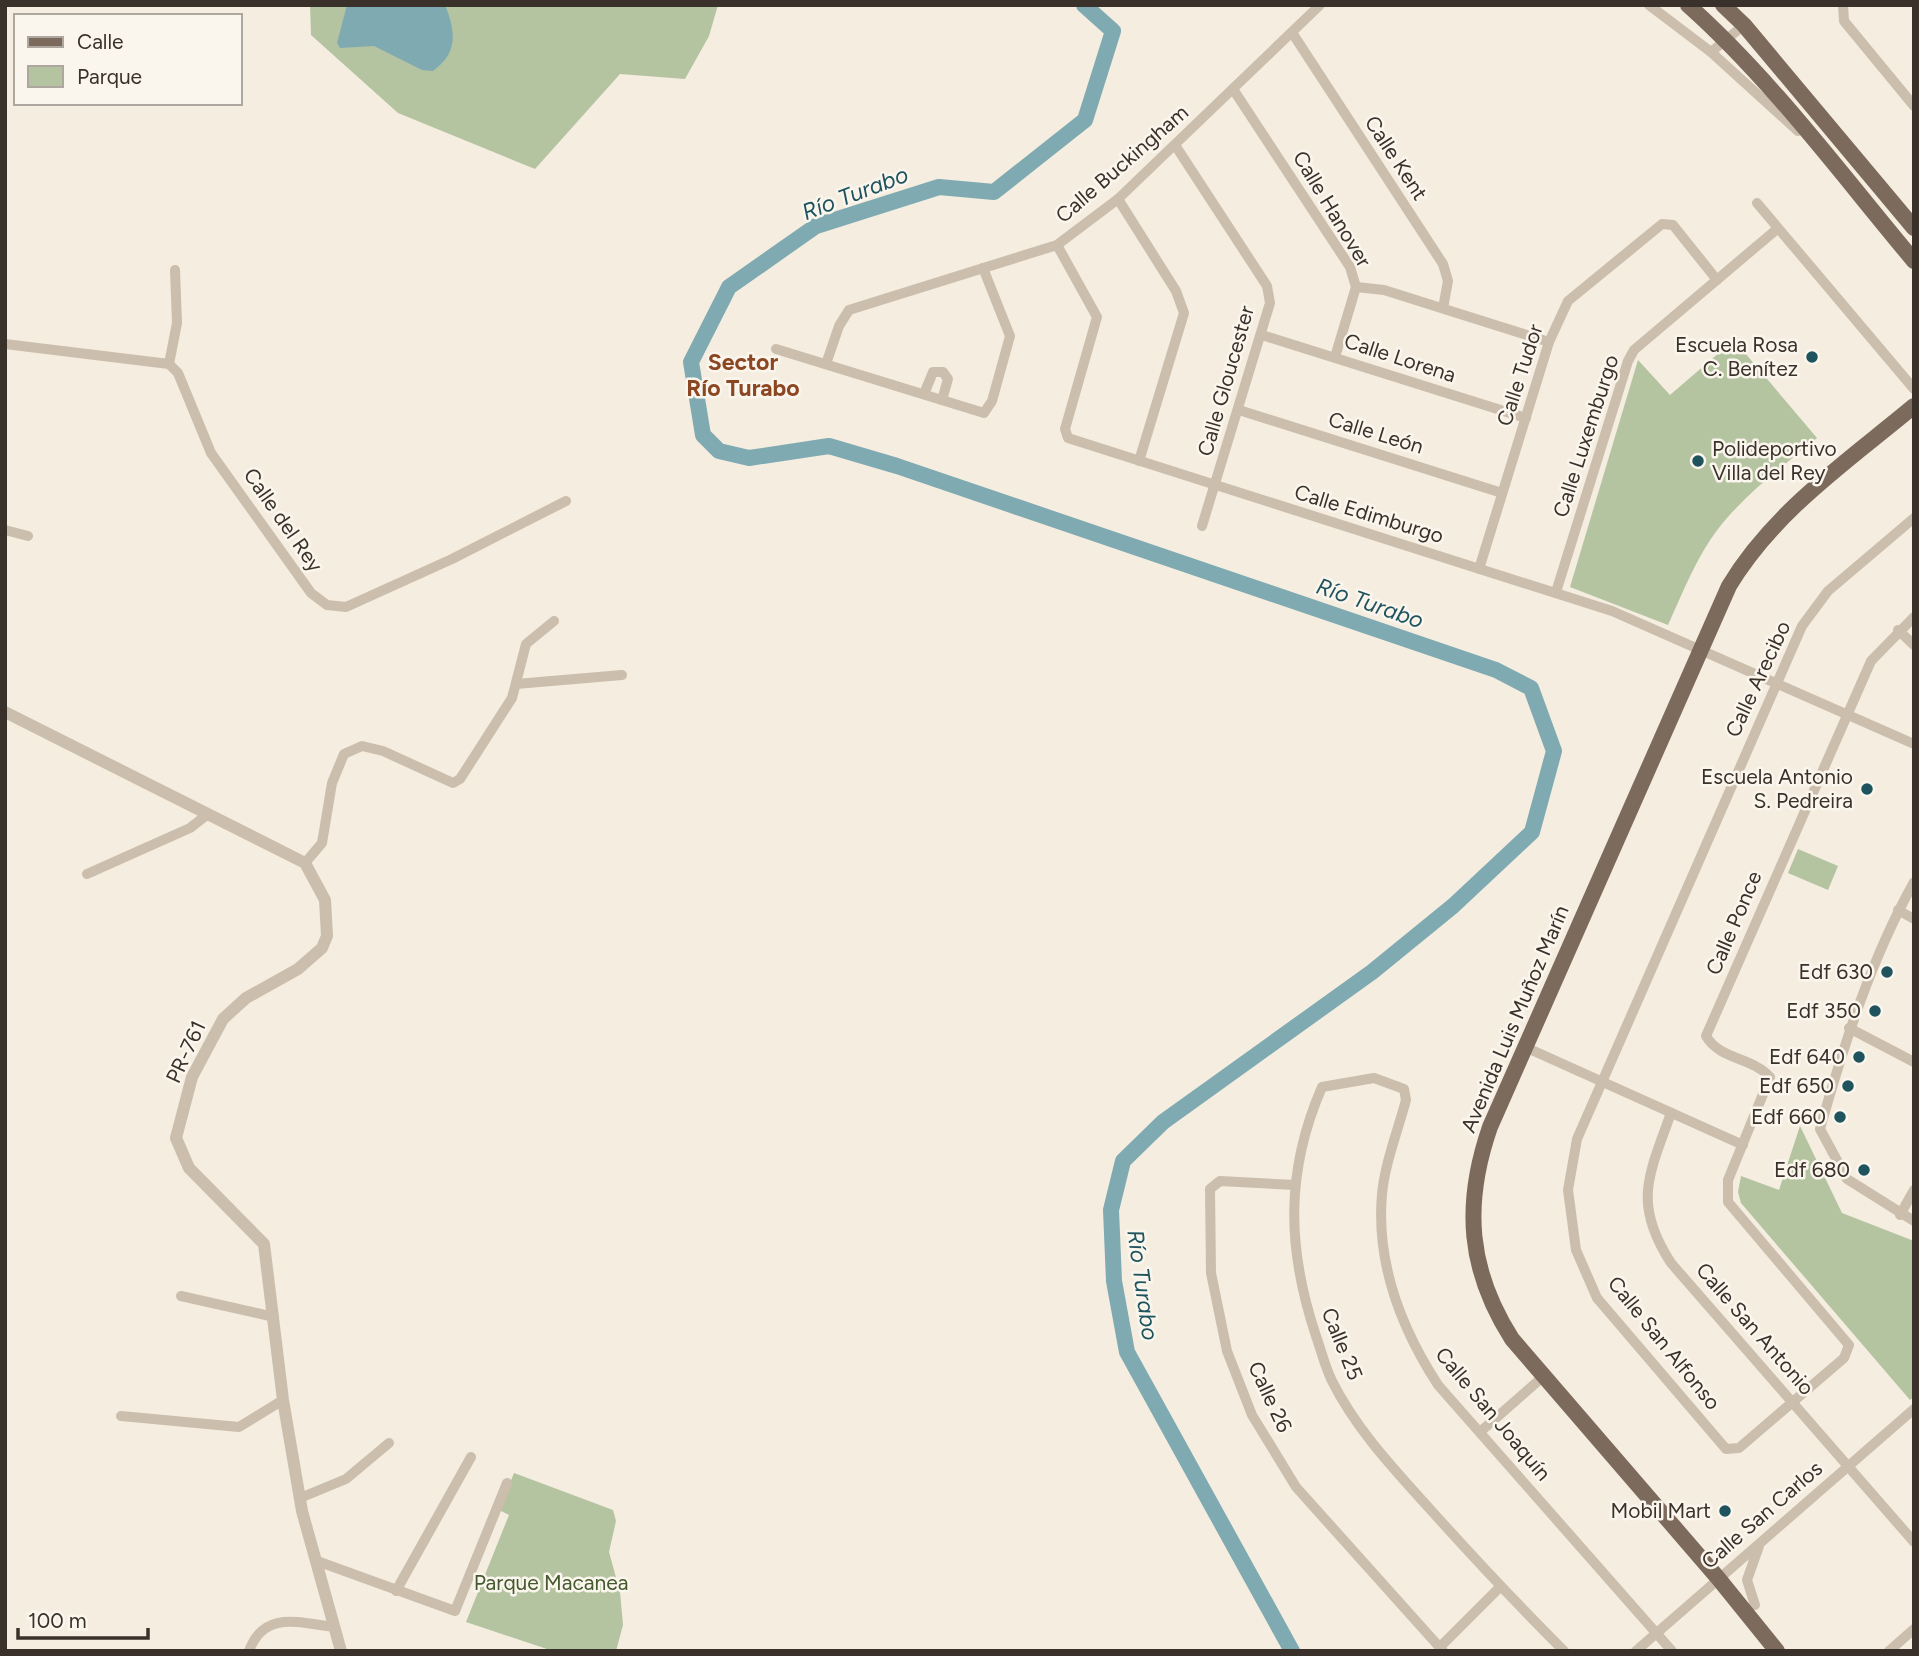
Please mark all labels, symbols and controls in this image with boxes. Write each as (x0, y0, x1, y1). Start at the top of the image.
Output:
legend (14, 14, 242, 105)
text: Calle (77, 29, 124, 54)
text: Parque (77, 64, 142, 89)
street label: Calle Buckingham (1050, 99, 1193, 228)
street label: Calle Kent (1360, 111, 1433, 205)
street label: Calle Hanover (1288, 146, 1377, 271)
water label: Río Turabo (798, 160, 912, 226)
street label: Calle Gloucester (1192, 303, 1259, 459)
street label: Calle Tudor (1491, 321, 1548, 429)
street label: Calle Lorena (1341, 328, 1459, 387)
place label: Escuela Rosa C. Benítez (1675, 332, 1798, 381)
district label: Sector Río Turabo (686, 348, 800, 402)
marker: Escuela Rosa C. Benítez (1804, 349, 1820, 365)
street label: Calle Luxemburgo (1547, 352, 1624, 520)
street label: Calle León (1326, 406, 1427, 459)
place label: Polideportivo Villa del Rey (1712, 436, 1837, 485)
marker: Polideportivo Villa del Rey (1690, 453, 1706, 469)
street label: Calle del Rey (239, 463, 328, 576)
street label: Calle Edimburgo (1291, 479, 1447, 548)
water label: Río Turabo (1313, 572, 1427, 634)
street label: Calle Arecibo (1720, 617, 1795, 741)
place label: Escuela Antonio S. Pedreira (1701, 764, 1853, 813)
marker: Escuela Antonio S. Pedreira (1859, 781, 1875, 797)
street label: Calle Ponce (1700, 867, 1767, 979)
street label: Avenida Luis Muñoz Marín (1455, 901, 1574, 1136)
place label: Edf 630 (1799, 959, 1873, 984)
marker: Edf 630 (1879, 964, 1895, 980)
place label: Edf 350 (1786, 998, 1861, 1023)
marker: Edf 350 (1867, 1003, 1883, 1019)
street label: PR-761 (160, 1017, 211, 1087)
place label: Edf 640 (1769, 1044, 1845, 1069)
marker: Edf 640 (1851, 1049, 1867, 1065)
place label: Edf 650 (1759, 1073, 1834, 1098)
marker: Edf 650 (1840, 1078, 1856, 1094)
place label: Edf 660 (1751, 1104, 1826, 1129)
marker: Edf 660 (1832, 1109, 1848, 1125)
place label: Edf 680 (1774, 1157, 1850, 1182)
marker: Edf 680 (1856, 1162, 1872, 1178)
water label: Río Turabo (1121, 1228, 1165, 1342)
street label: Calle San Antonio (1691, 1257, 1820, 1400)
street label: Calle San Alfonso (1603, 1271, 1726, 1415)
street label: Calle 25 (1317, 1304, 1368, 1384)
street label: Calle San Joaquín (1430, 1342, 1556, 1485)
street label: Calle 26 (1243, 1357, 1298, 1436)
street label: Calle San Carlos (1696, 1455, 1827, 1574)
place label: Mobil Mart (1611, 1498, 1711, 1523)
marker: Mobil Mart (1717, 1503, 1733, 1519)
park label: Parque Macanea (474, 1570, 628, 1595)
scale bar (18, 1596, 147, 1640)
text: 100 m (28, 1608, 87, 1633)

